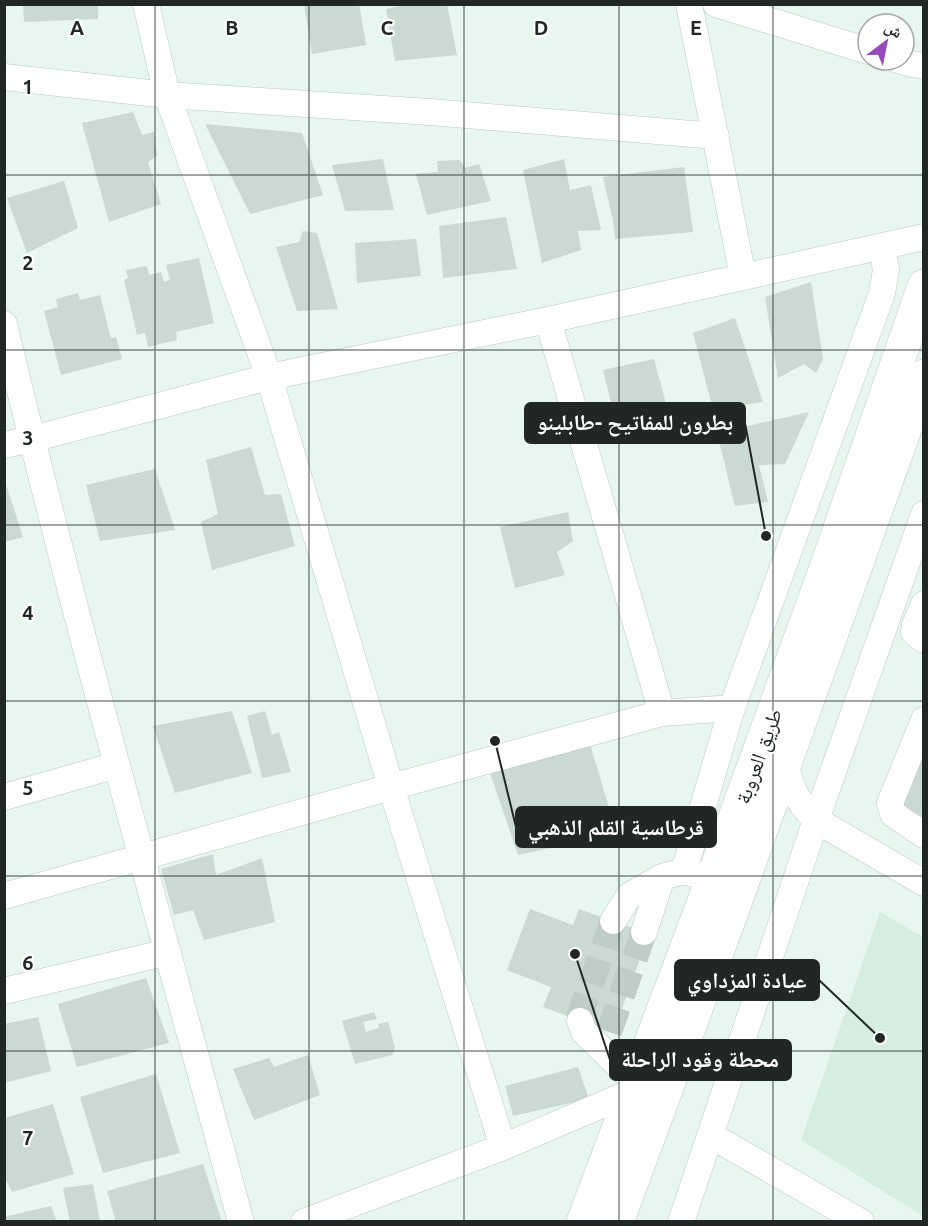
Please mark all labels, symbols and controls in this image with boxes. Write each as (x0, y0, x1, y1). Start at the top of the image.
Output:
north arrow (856, 12, 916, 72)
text: A (70, 16, 84, 39)
text: B (225, 16, 239, 39)
text: C (381, 16, 394, 39)
text: D (534, 16, 548, 39)
text: E (690, 16, 702, 39)
text: ش (881, 17, 906, 42)
text: 1 (22, 75, 34, 98)
text: 2 (22, 251, 34, 274)
callout: بطرون للمفاتيح -طابلينو (525, 403, 745, 443)
text: بطرون للمفاتيح -طابلينو (537, 409, 733, 437)
text: 3 (22, 426, 34, 449)
text: 4 (22, 601, 34, 624)
street label: طريق العروبة (730, 705, 788, 808)
text: 5 (22, 776, 34, 799)
callout: قرطاسية القلم الذهبي (516, 807, 716, 847)
text: قرطاسية القلم الذهبي (528, 814, 704, 844)
text: 6 (22, 951, 34, 974)
callout: عيادة المزداوي (675, 960, 819, 1000)
text: عيادة المزداوي (687, 967, 807, 997)
callout: محطة وقود الراحلة (610, 1040, 791, 1080)
text: محطة وقود الراحلة (621, 1046, 779, 1072)
text: 7 (22, 1126, 34, 1149)

